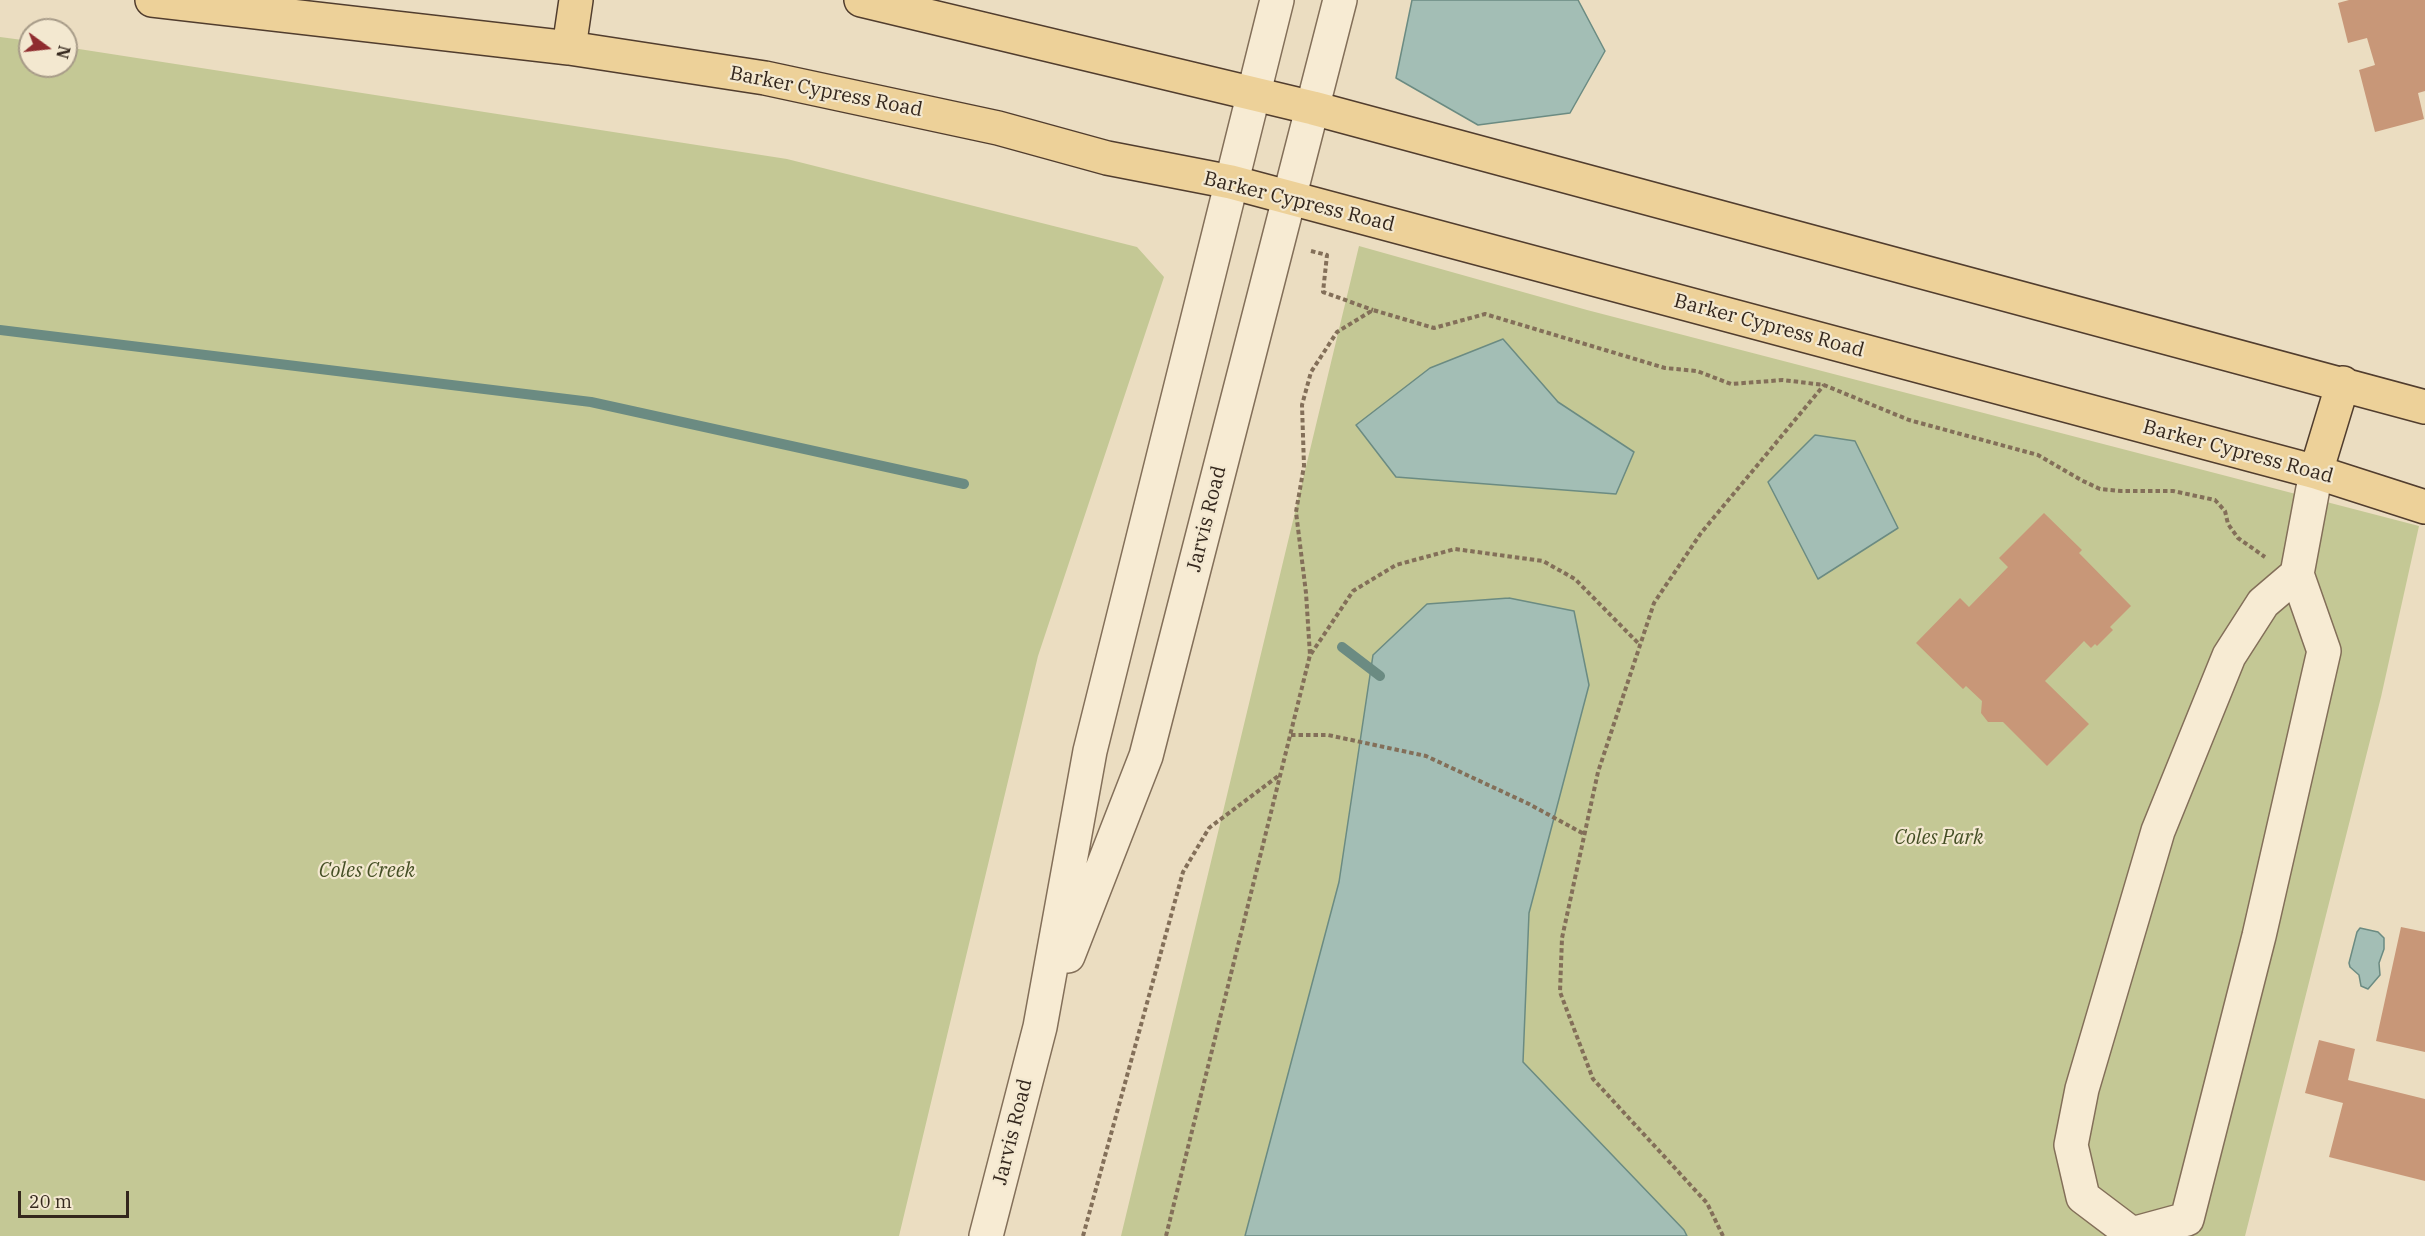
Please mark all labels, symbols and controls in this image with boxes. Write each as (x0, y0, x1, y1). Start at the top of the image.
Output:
north arrow (18, 18, 78, 78)
text: N (52, 43, 75, 61)
street label: Barker Cypress Road (728, 62, 924, 122)
street label: Barker Cypress Road (1201, 167, 1397, 237)
street label: Barker Cypress Road (1671, 289, 1867, 363)
street label: Barker Cypress Road (2140, 415, 2336, 489)
street label: Jarvis Road (1182, 463, 1232, 575)
park label: Coles Park (1894, 826, 1984, 850)
park label: Coles Creek (319, 859, 415, 883)
street label: Jarvis Road (988, 1076, 1038, 1188)
scale bar (21, 1179, 132, 1217)
text: 20 m (29, 1190, 72, 1213)

